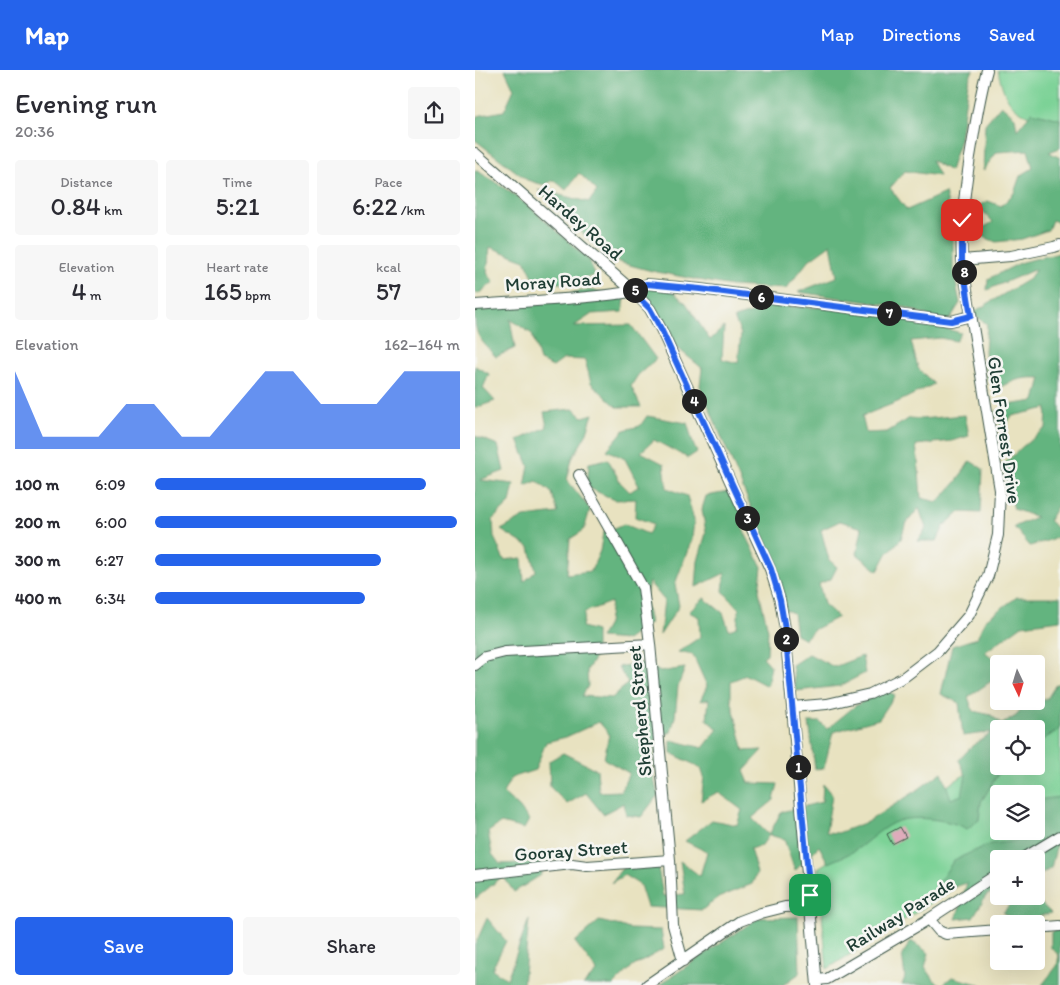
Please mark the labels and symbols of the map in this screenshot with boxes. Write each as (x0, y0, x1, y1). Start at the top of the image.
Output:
street label: Hardey Road (534, 179, 628, 266)
pin (941, 199, 983, 241)
pin: 8 (951, 260, 977, 284)
street label: Moray Road (504, 267, 603, 296)
pin: 5 (623, 278, 647, 302)
pin: 6 (749, 284, 773, 310)
pin: 7 (877, 300, 901, 326)
street label: Glen Forrest Drive (983, 355, 1026, 505)
pin: 4 (681, 388, 707, 414)
pin: 3 (735, 506, 759, 530)
pin: 2 (773, 626, 799, 652)
street label: Shepherd Street (622, 645, 657, 777)
north arrow (990, 655, 1045, 710)
pin: 1 (785, 754, 811, 780)
street label: Gooray Street (514, 835, 629, 866)
street label: Railway Parade (842, 872, 959, 957)
pin (789, 874, 831, 916)

